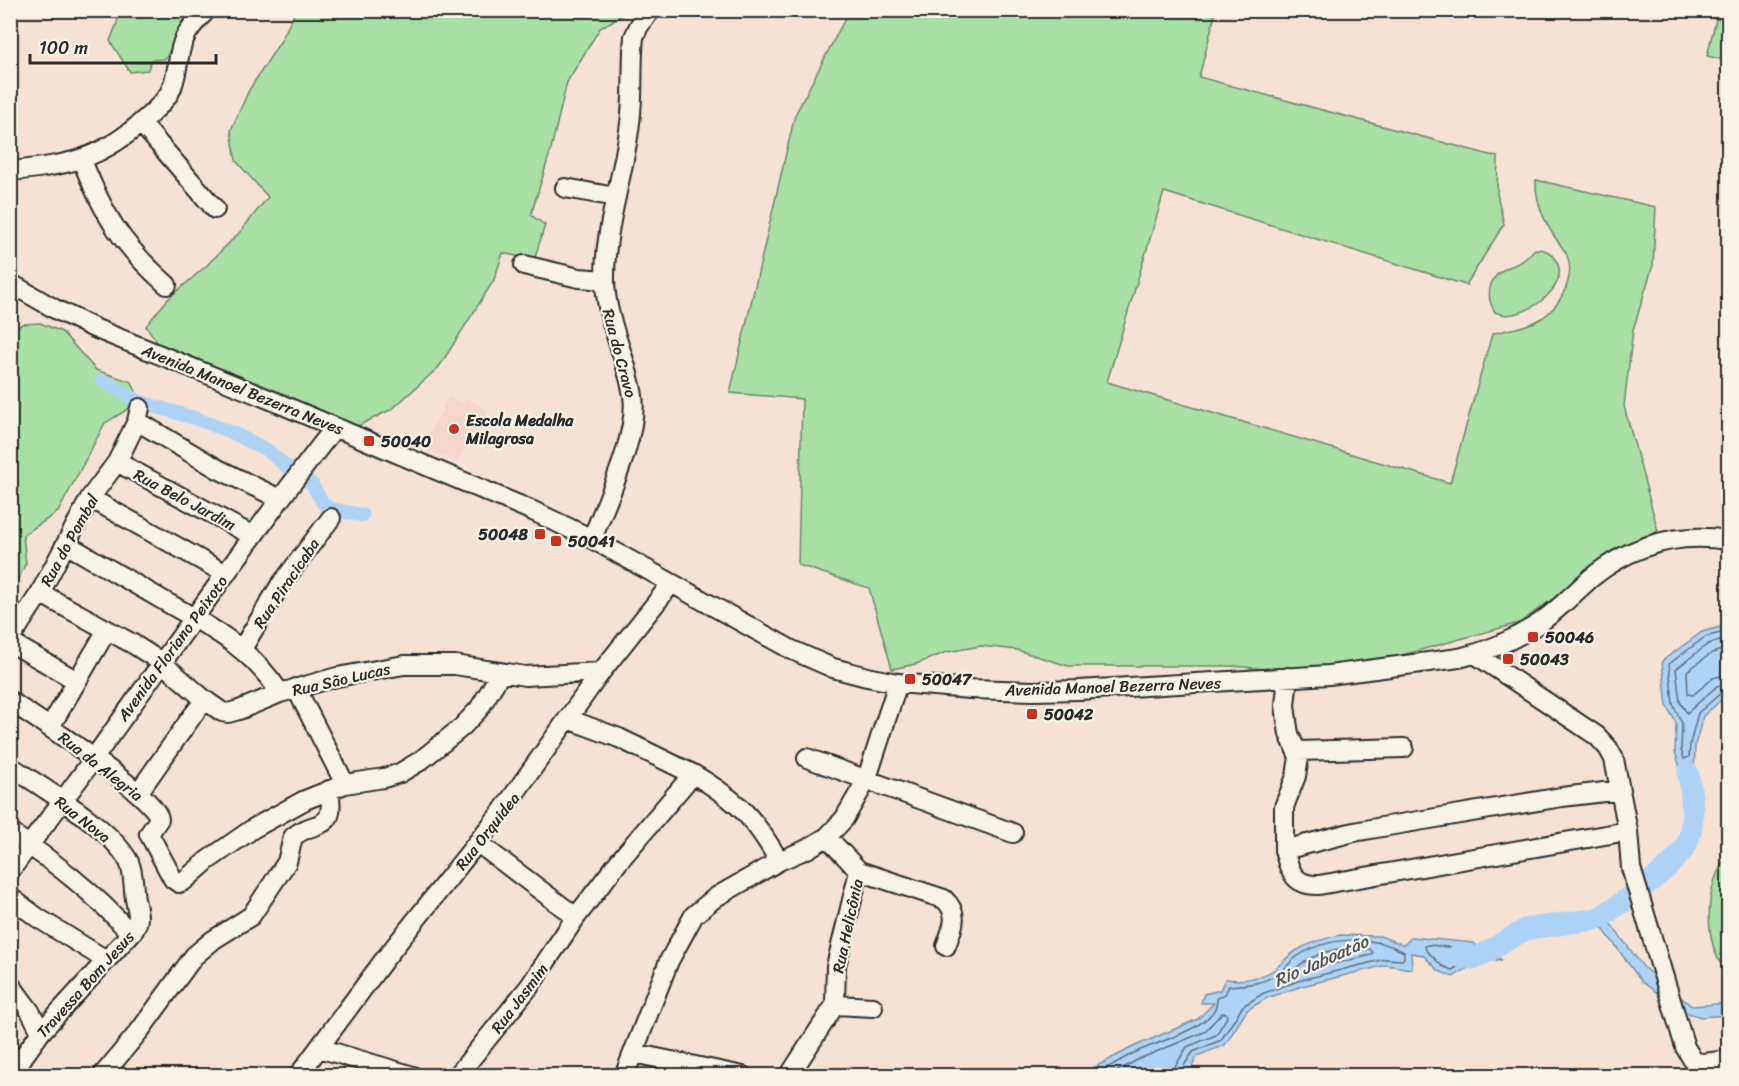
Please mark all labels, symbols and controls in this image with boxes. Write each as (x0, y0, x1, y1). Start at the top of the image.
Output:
scale bar (30, 27, 216, 65)
text: 100 m (39, 32, 88, 64)
street label: Rua do Cravo (594, 305, 645, 401)
street label: Avenida Manoel Bezerra Neves (136, 335, 349, 444)
place label: Escola Medalha Milagrosa (465, 406, 574, 453)
marker: Escola Medalha Milagrosa (447, 422, 461, 436)
place label: 50040 (381, 427, 431, 456)
marker: 50040 (362, 434, 376, 448)
street label: Rua Belo Jardim (128, 460, 241, 539)
street label: Rua do Pombal (32, 488, 107, 592)
place label: 50048 (478, 520, 528, 549)
marker: 50048 (533, 527, 547, 541)
place label: 50041 (568, 527, 615, 556)
street label: Rua Piracicaba (245, 532, 328, 635)
marker: 50041 (549, 534, 563, 548)
street label: Avenida Floriano Peixoto (109, 569, 236, 728)
place label: 50046 (1545, 623, 1594, 652)
marker: 50046 (1526, 630, 1540, 644)
place label: 50043 (1520, 645, 1569, 674)
marker: 50043 (1501, 652, 1515, 666)
street label: Rua São Lucas (289, 654, 394, 705)
place label: 50047 (922, 665, 973, 694)
street label: Avenida Manoel Bezerra Neves (1004, 668, 1222, 705)
marker: 50047 (903, 672, 917, 686)
place label: 50042 (1044, 700, 1094, 729)
marker: 50042 (1025, 707, 1039, 721)
street label: Rua da Alegria (52, 724, 150, 809)
street label: Rua Orquidea (447, 786, 527, 877)
street label: Rua Nova (48, 788, 117, 851)
street label: Rua Helicônia (823, 876, 872, 976)
street label: Travessa Bom Jesus (29, 923, 142, 1045)
water label: Rio Jaboatão (1268, 925, 1375, 996)
street label: Rua Jasmim (483, 957, 556, 1040)

